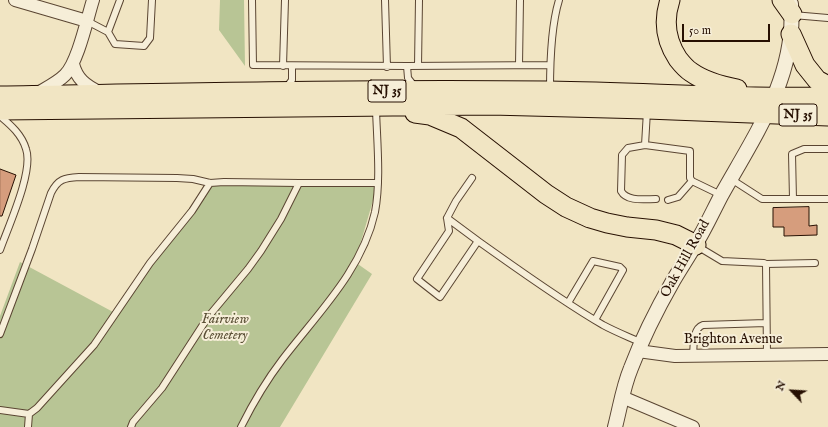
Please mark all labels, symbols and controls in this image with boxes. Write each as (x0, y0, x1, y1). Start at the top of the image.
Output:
scale bar (684, 16, 772, 42)
text: 50 m (689, 23, 711, 38)
road number: NJ 35 (368, 80, 406, 102)
road number: NJ 35 (779, 104, 817, 126)
street label: Oak Hill Road (658, 217, 714, 301)
park label: Fairview Cemetery (201, 312, 249, 344)
street label: Brighton Avenue (684, 332, 782, 348)
north arrow (772, 371, 812, 411)
text: N (773, 379, 789, 393)

